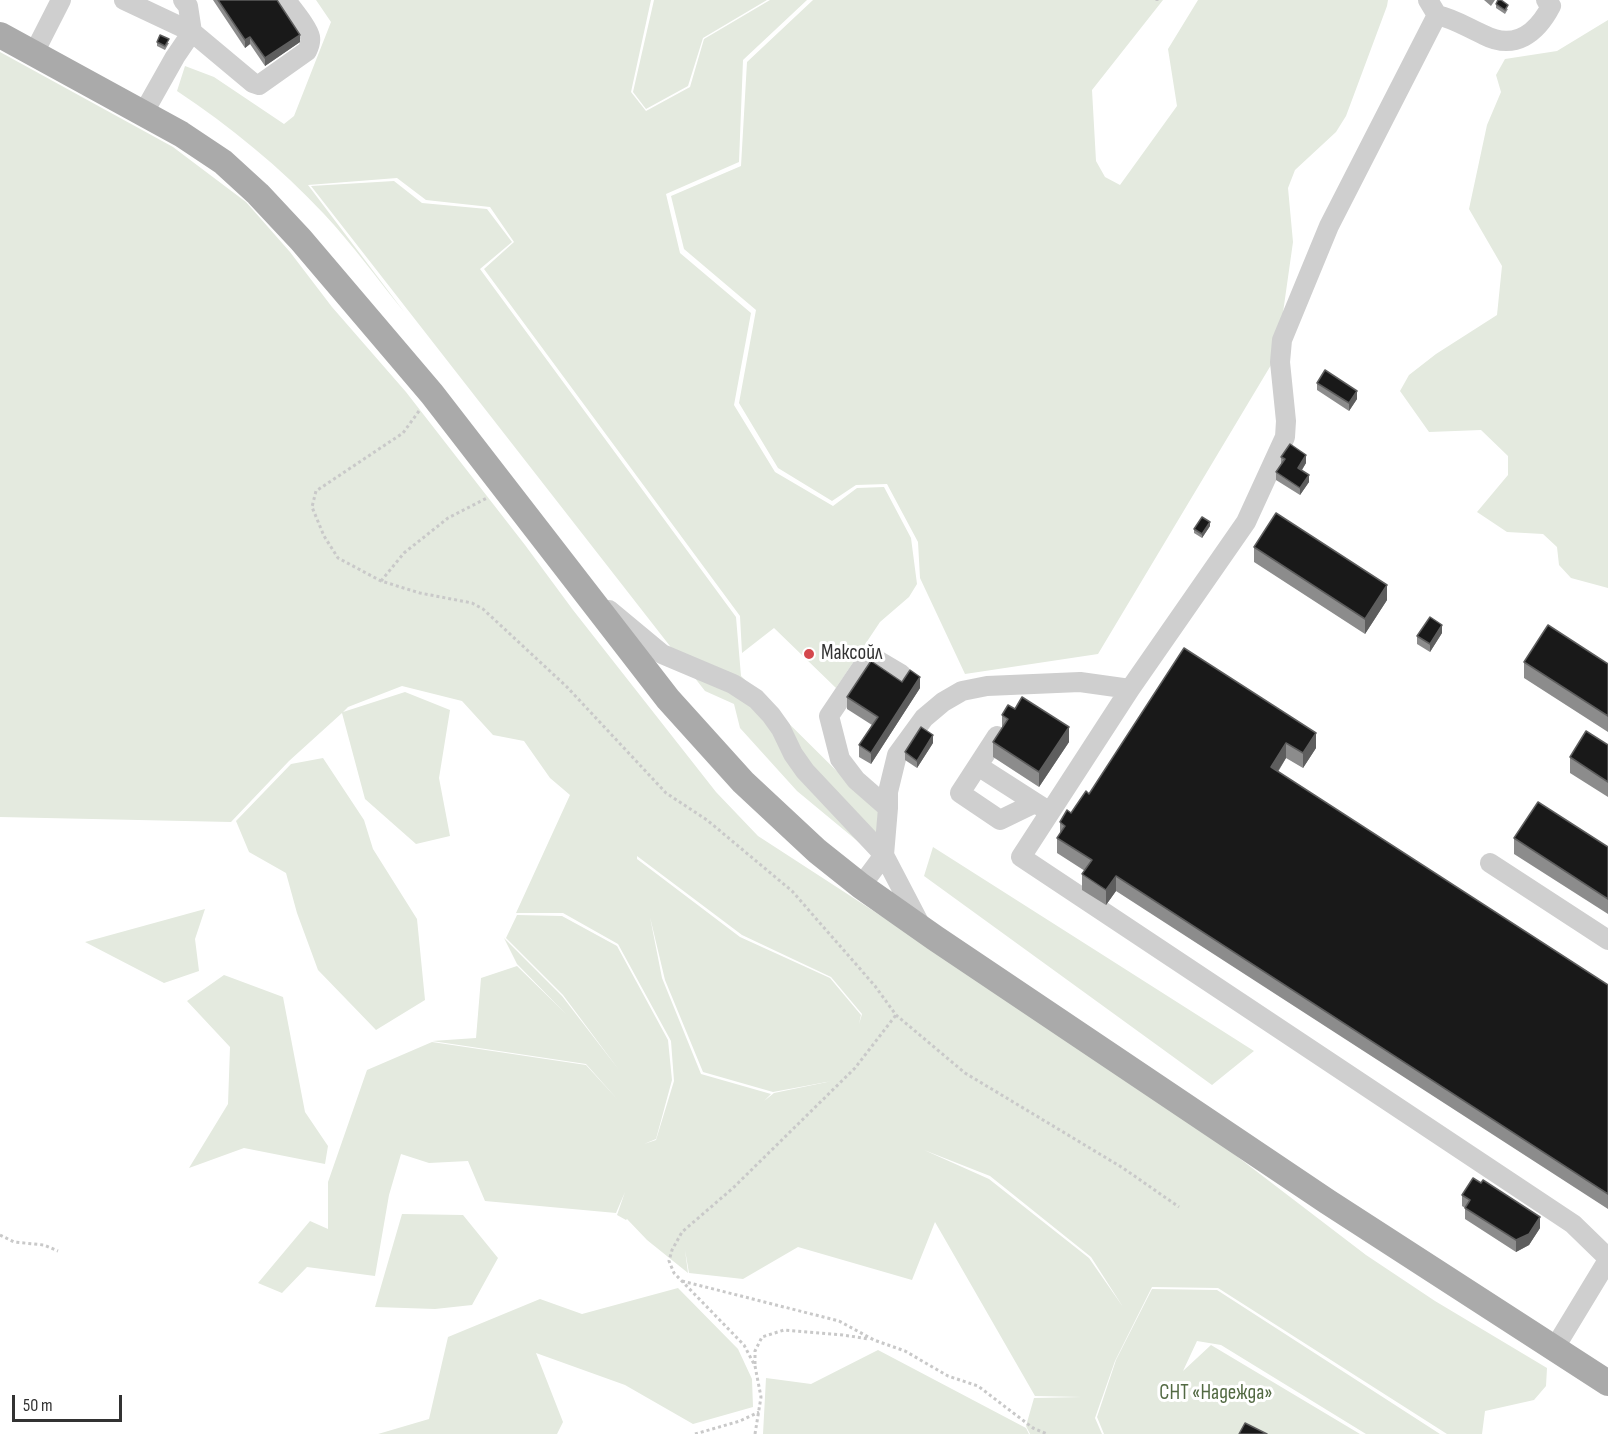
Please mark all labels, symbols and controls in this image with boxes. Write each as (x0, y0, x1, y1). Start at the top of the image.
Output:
place label: Максойл (821, 641, 882, 667)
marker: Максойл (802, 647, 816, 661)
park label: СНТ «Надежда» (1159, 1381, 1273, 1407)
scale bar (15, 1383, 124, 1421)
text: 50 m (23, 1395, 53, 1416)

